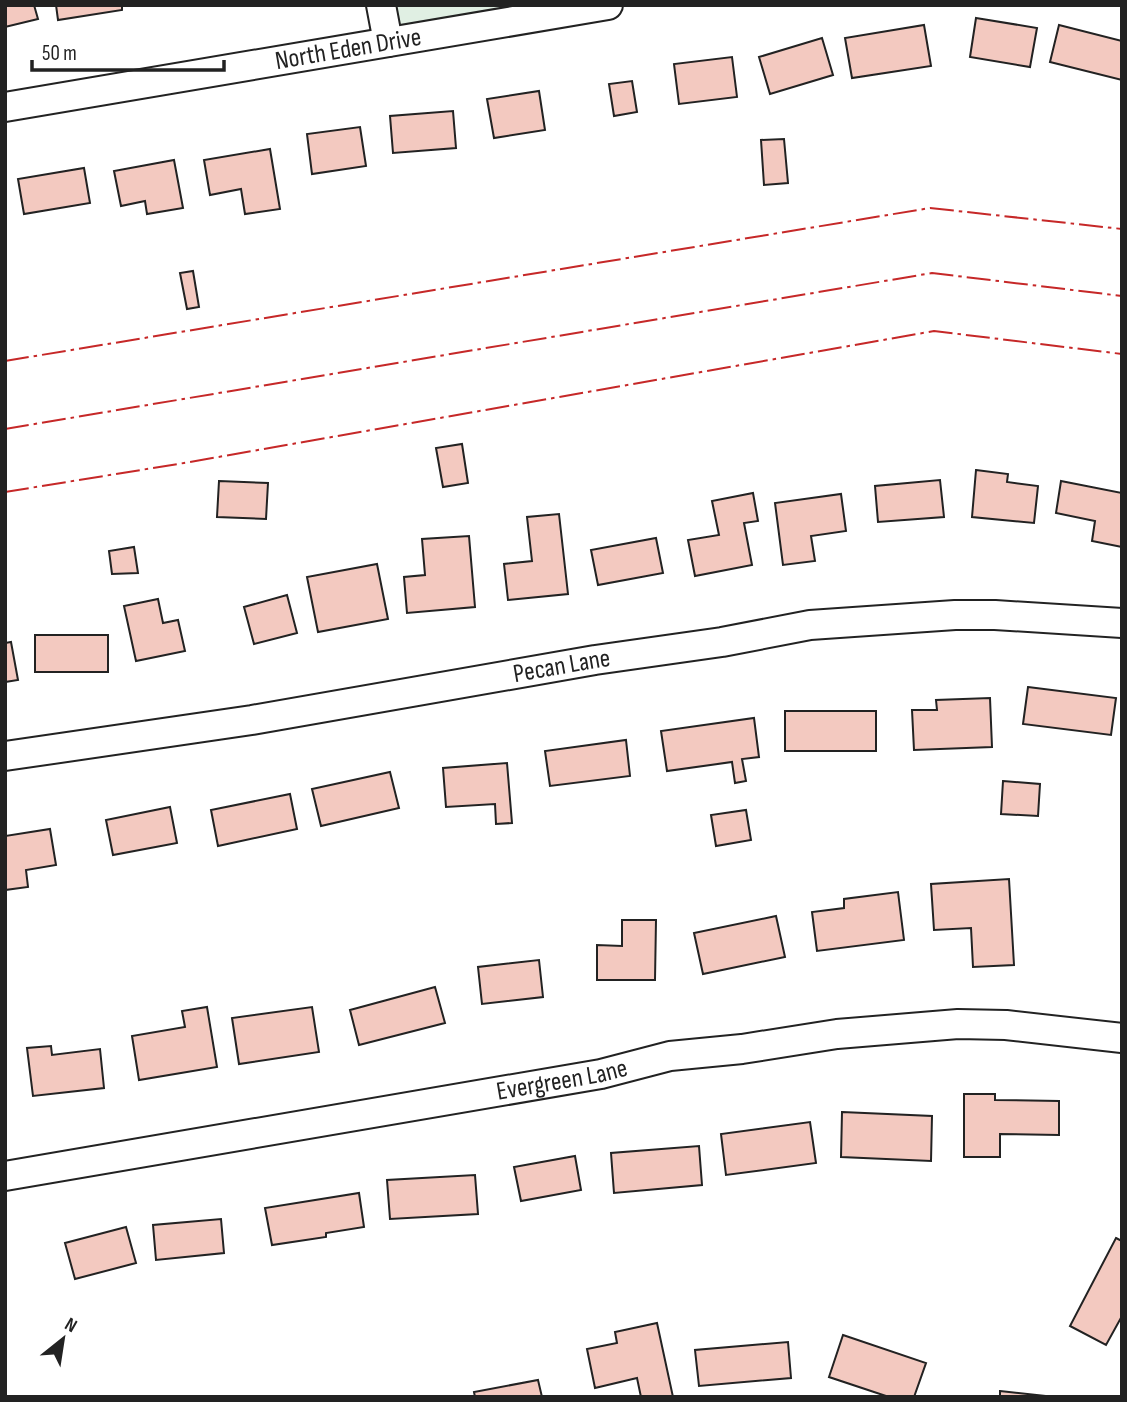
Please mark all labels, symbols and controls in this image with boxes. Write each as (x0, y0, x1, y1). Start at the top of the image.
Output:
street label: North Eden Drive (273, 21, 423, 77)
scale bar (32, 28, 224, 72)
text: 50 m (42, 41, 77, 66)
street label: Pecan Lane (511, 643, 612, 690)
street label: Evergreen Lane (494, 1052, 631, 1107)
north arrow (28, 1304, 98, 1374)
text: N (61, 1313, 81, 1338)

